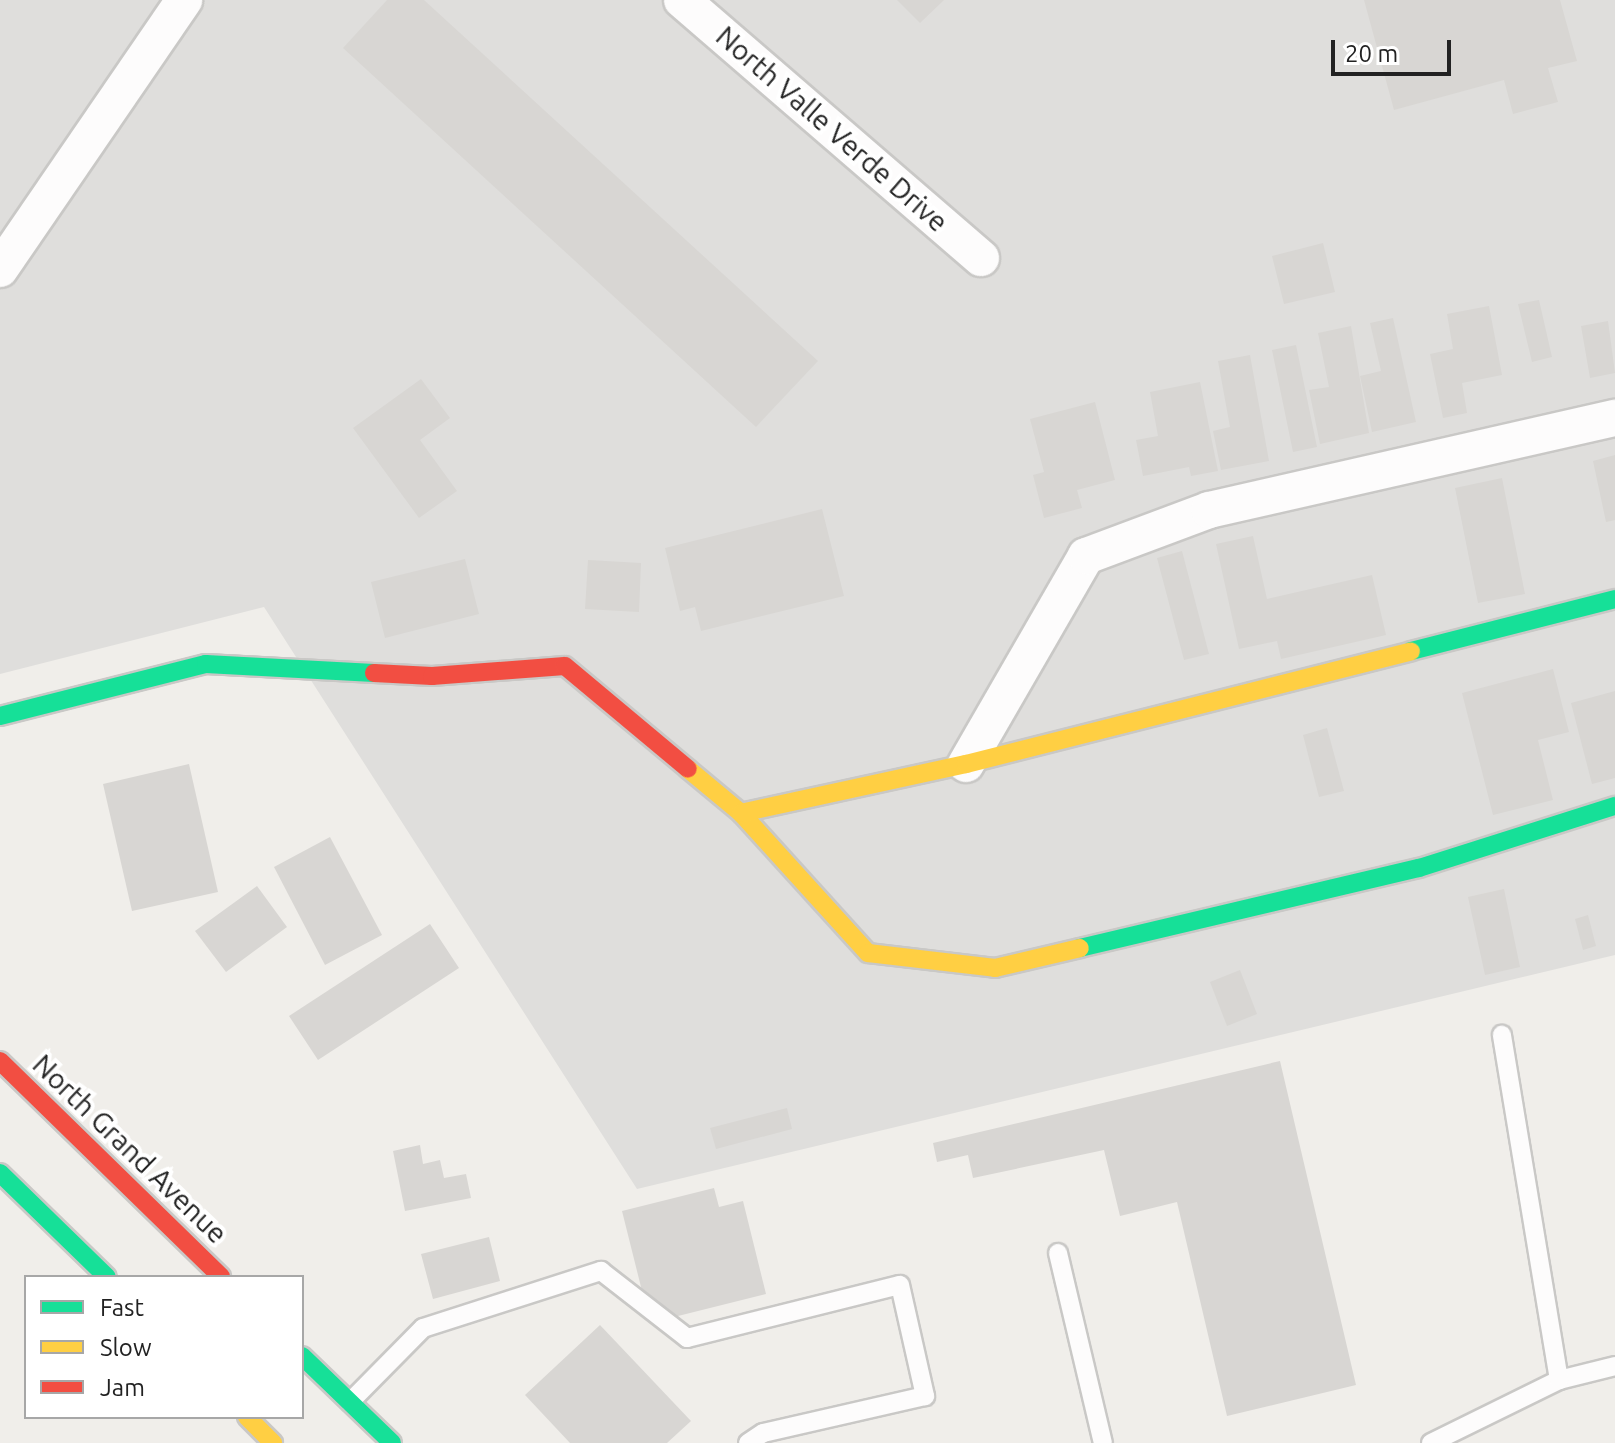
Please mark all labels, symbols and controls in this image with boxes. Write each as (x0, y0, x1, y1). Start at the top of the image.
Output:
street label: North Valle Verde Drive (709, 19, 955, 239)
scale bar (1335, 24, 1455, 74)
text: 20 m (1345, 40, 1398, 67)
street label: North Grand Avenue (26, 1048, 234, 1250)
legend (24, 1275, 304, 1419)
text: Fast (100, 1294, 144, 1321)
text: Slow (100, 1334, 152, 1361)
text: Jam (100, 1374, 145, 1401)

